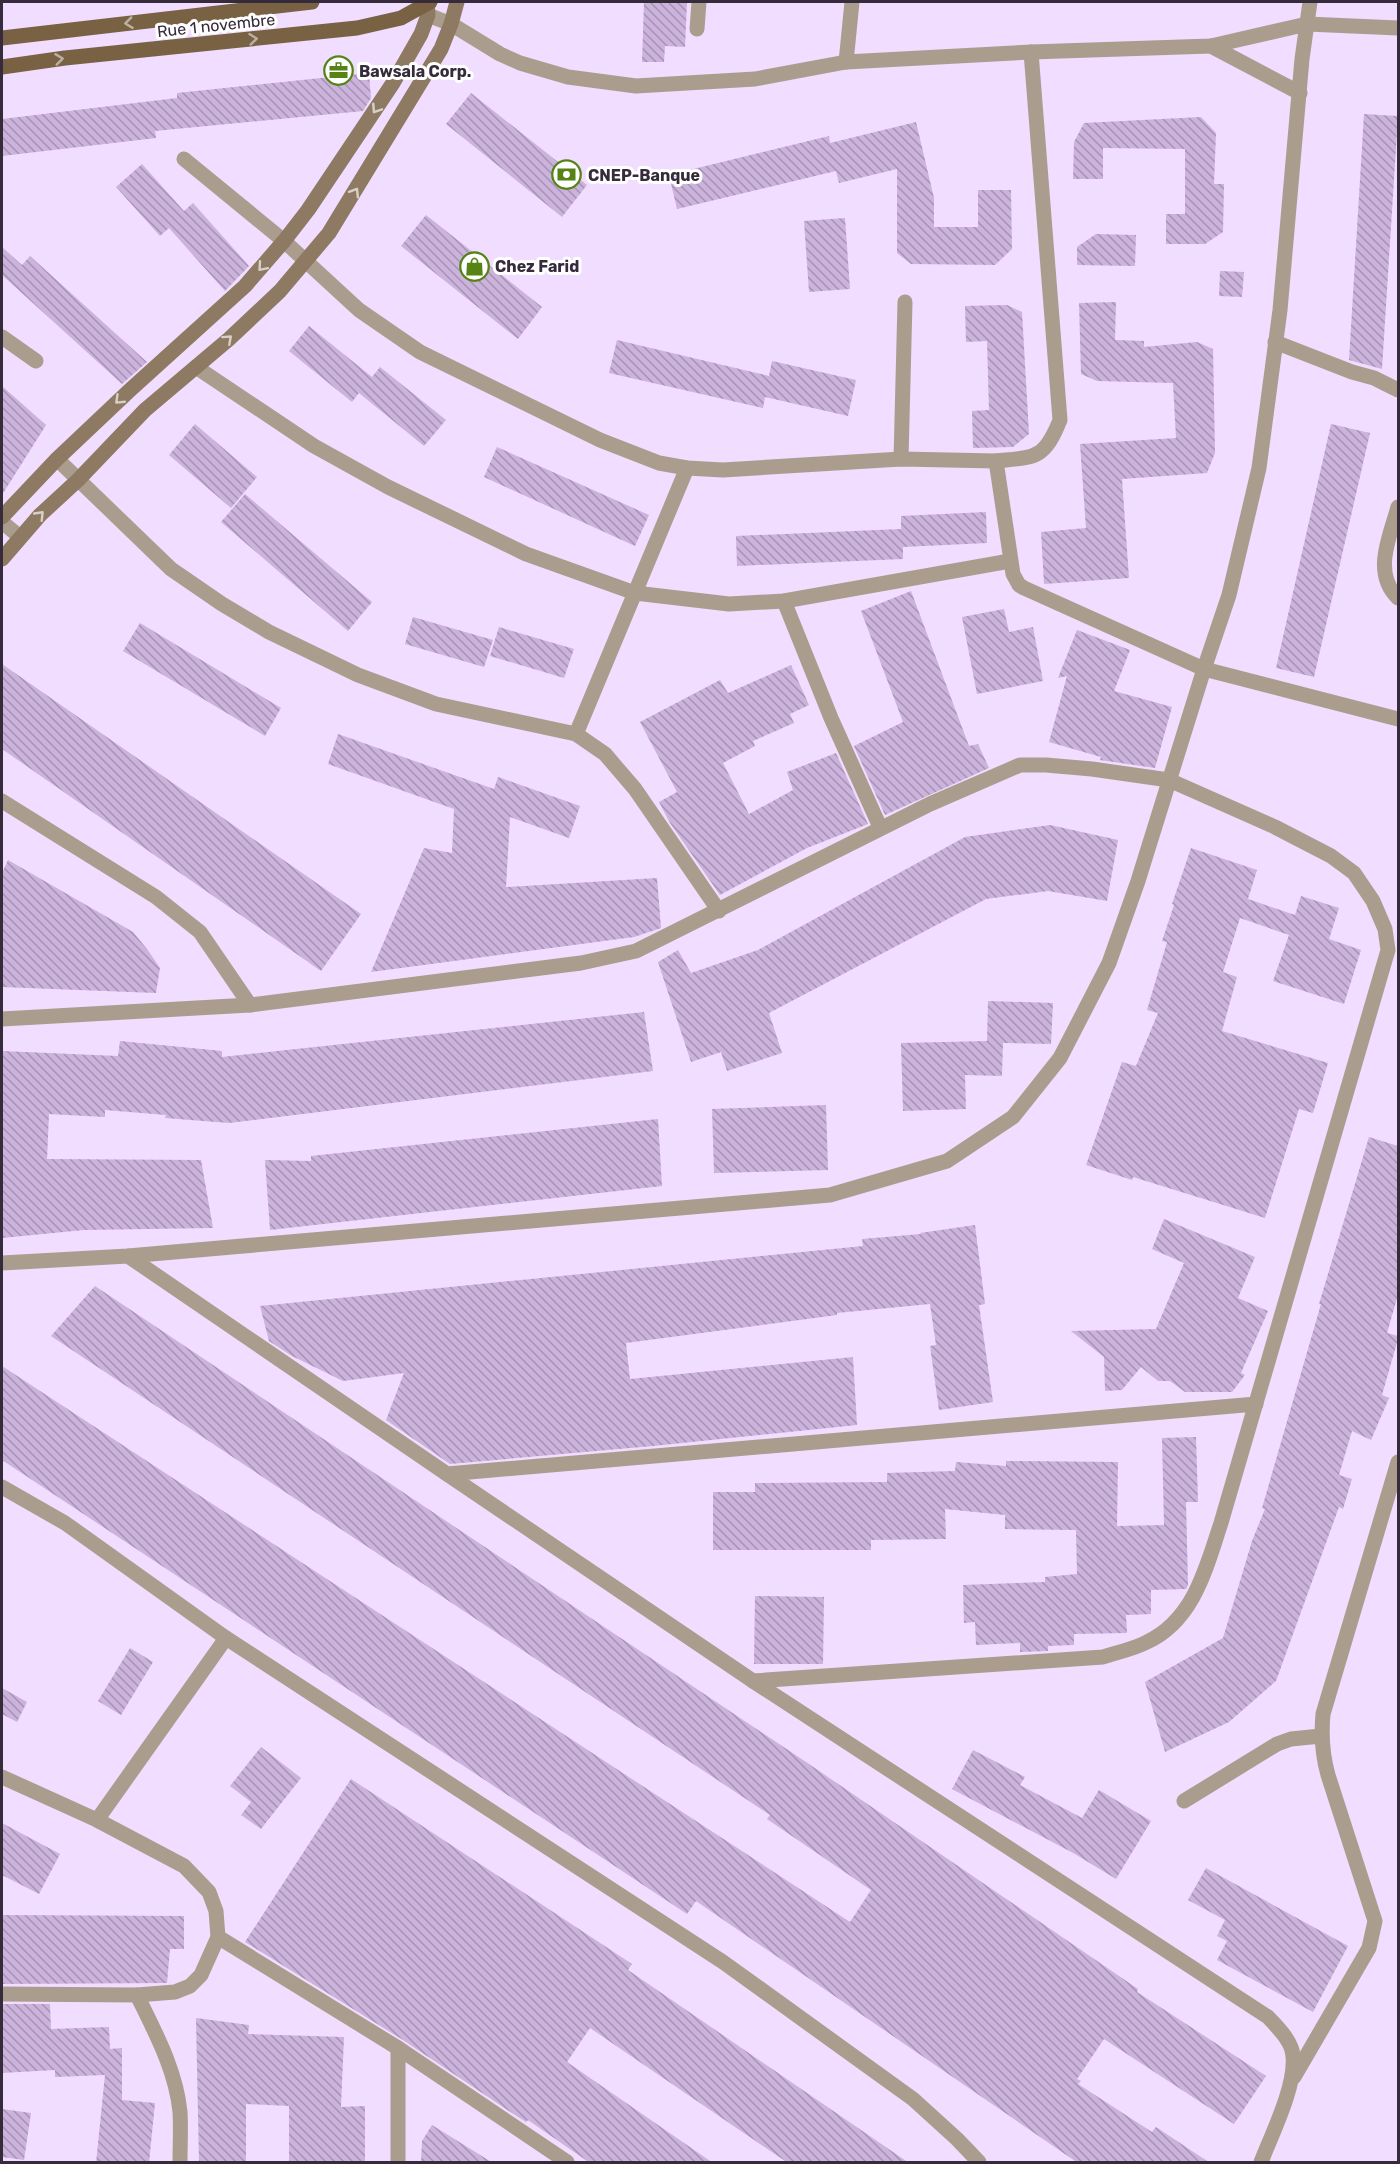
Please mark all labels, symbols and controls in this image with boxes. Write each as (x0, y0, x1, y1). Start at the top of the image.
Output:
street label: Rue 1 novembre (156, 10, 276, 41)
one-way arrow (124, 16, 133, 29)
one-way arrow (249, 33, 258, 46)
one-way arrow (55, 54, 64, 66)
office icon: Bawsala Corp. (322, 55, 354, 87)
place label: Bawsala Corp. (359, 62, 471, 81)
one-way arrow (373, 103, 384, 114)
bank icon: CNEP-Banque (551, 159, 583, 191)
place label: CNEP-Banque (588, 166, 700, 185)
one-way arrow (348, 188, 360, 198)
shop icon: Chez Farid (458, 250, 490, 282)
place label: Chez Farid (495, 257, 579, 276)
one-way arrow (258, 260, 269, 271)
one-way arrow (222, 335, 232, 346)
one-way arrow (116, 392, 127, 403)
one-way arrow (33, 512, 44, 523)

